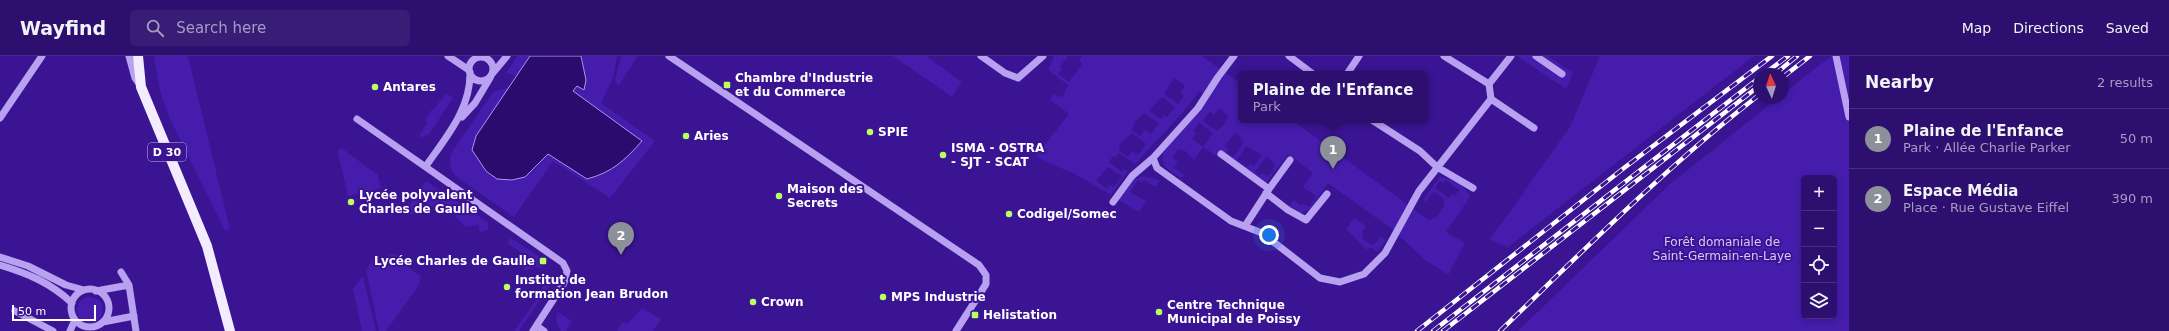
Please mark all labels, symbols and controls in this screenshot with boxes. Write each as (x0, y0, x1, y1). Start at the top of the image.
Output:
search box (130, 10, 410, 46)
text: Wayfind (20, 17, 106, 39)
icon: search (144, 17, 166, 39)
text: Search here (176, 19, 266, 37)
text: Map (1962, 20, 1991, 36)
text: Directions (2013, 20, 2084, 36)
text: Saved (2106, 20, 2149, 36)
north arrow (1753, 68, 1789, 104)
place label: Chambre d'Industrie et du Commerce (735, 71, 873, 99)
popup (1238, 71, 1428, 123)
text: Nearby (1865, 72, 1934, 92)
text: 2 results (2097, 75, 2153, 90)
place label: Antares (383, 80, 436, 94)
marker: Chambre d'Industrie et du Commerce (722, 80, 732, 90)
text: Plaine de l'Enfance (1253, 81, 1413, 99)
marker: Antares (370, 82, 380, 92)
text: Park (1253, 99, 1281, 114)
text: Plaine de l'Enfance (1903, 122, 2064, 140)
place label: SPIE (878, 125, 908, 139)
marker: SPIE (865, 127, 875, 137)
place label: Aries (694, 129, 729, 143)
marker: Aries (681, 131, 691, 141)
text: 1 (1873, 131, 1883, 146)
text: 50 m (2120, 131, 2153, 146)
pin: 1 (1320, 136, 1346, 169)
text: Park · Allée Charlie Parker (1903, 140, 2071, 155)
place label: ISMA - OSTRA - SJT - SCAT (951, 141, 1045, 169)
road number: D 30 (148, 143, 186, 161)
marker: ISMA - OSTRA - SJT - SCAT (938, 150, 948, 160)
map controls (1801, 175, 1837, 319)
button: + (1801, 175, 1837, 211)
place label: Maison des Secrets (787, 182, 863, 210)
text: Espace Média (1903, 182, 2018, 200)
place label: Lycée polyvalent Charles de Gaulle (359, 188, 478, 216)
marker: Maison des Secrets (774, 191, 784, 201)
text: 2 (1873, 191, 1883, 206)
text: 390 m (2111, 191, 2153, 206)
marker: Lycée polyvalent Charles de Gaulle (346, 197, 356, 207)
text: Place · Rue Gustave Eiffel (1903, 200, 2069, 215)
place label: Codigel/Somec (1017, 207, 1117, 221)
marker: Codigel/Somec (1004, 209, 1014, 219)
button: − (1801, 211, 1837, 247)
pin: 2 (608, 222, 634, 255)
your location (1259, 225, 1279, 245)
park label: Forêt domaniale de Saint-Germain-en-Laye (1653, 235, 1791, 263)
button: locate (1801, 247, 1837, 283)
place label: Lycée Charles de Gaulle (374, 254, 535, 268)
marker: Lycée Charles de Gaulle (538, 256, 548, 266)
place label: Institut de formation Jean Brudon (515, 273, 668, 301)
marker: Institut de formation Jean Brudon (502, 282, 512, 292)
button: layers (1801, 283, 1837, 319)
place label: MPS Industrie (891, 290, 986, 304)
marker: MPS Industrie (878, 292, 888, 302)
place label: Crown (761, 295, 804, 309)
marker: Crown (748, 297, 758, 307)
place label: Centre Technique Municipal de Poissy (1167, 298, 1301, 326)
scale bar (12, 303, 96, 322)
text: 50 m (18, 305, 46, 318)
marker: Centre Technique Municipal de Poissy (1154, 307, 1164, 317)
place label: Helistation (983, 308, 1057, 322)
marker: Helistation (970, 310, 980, 320)

